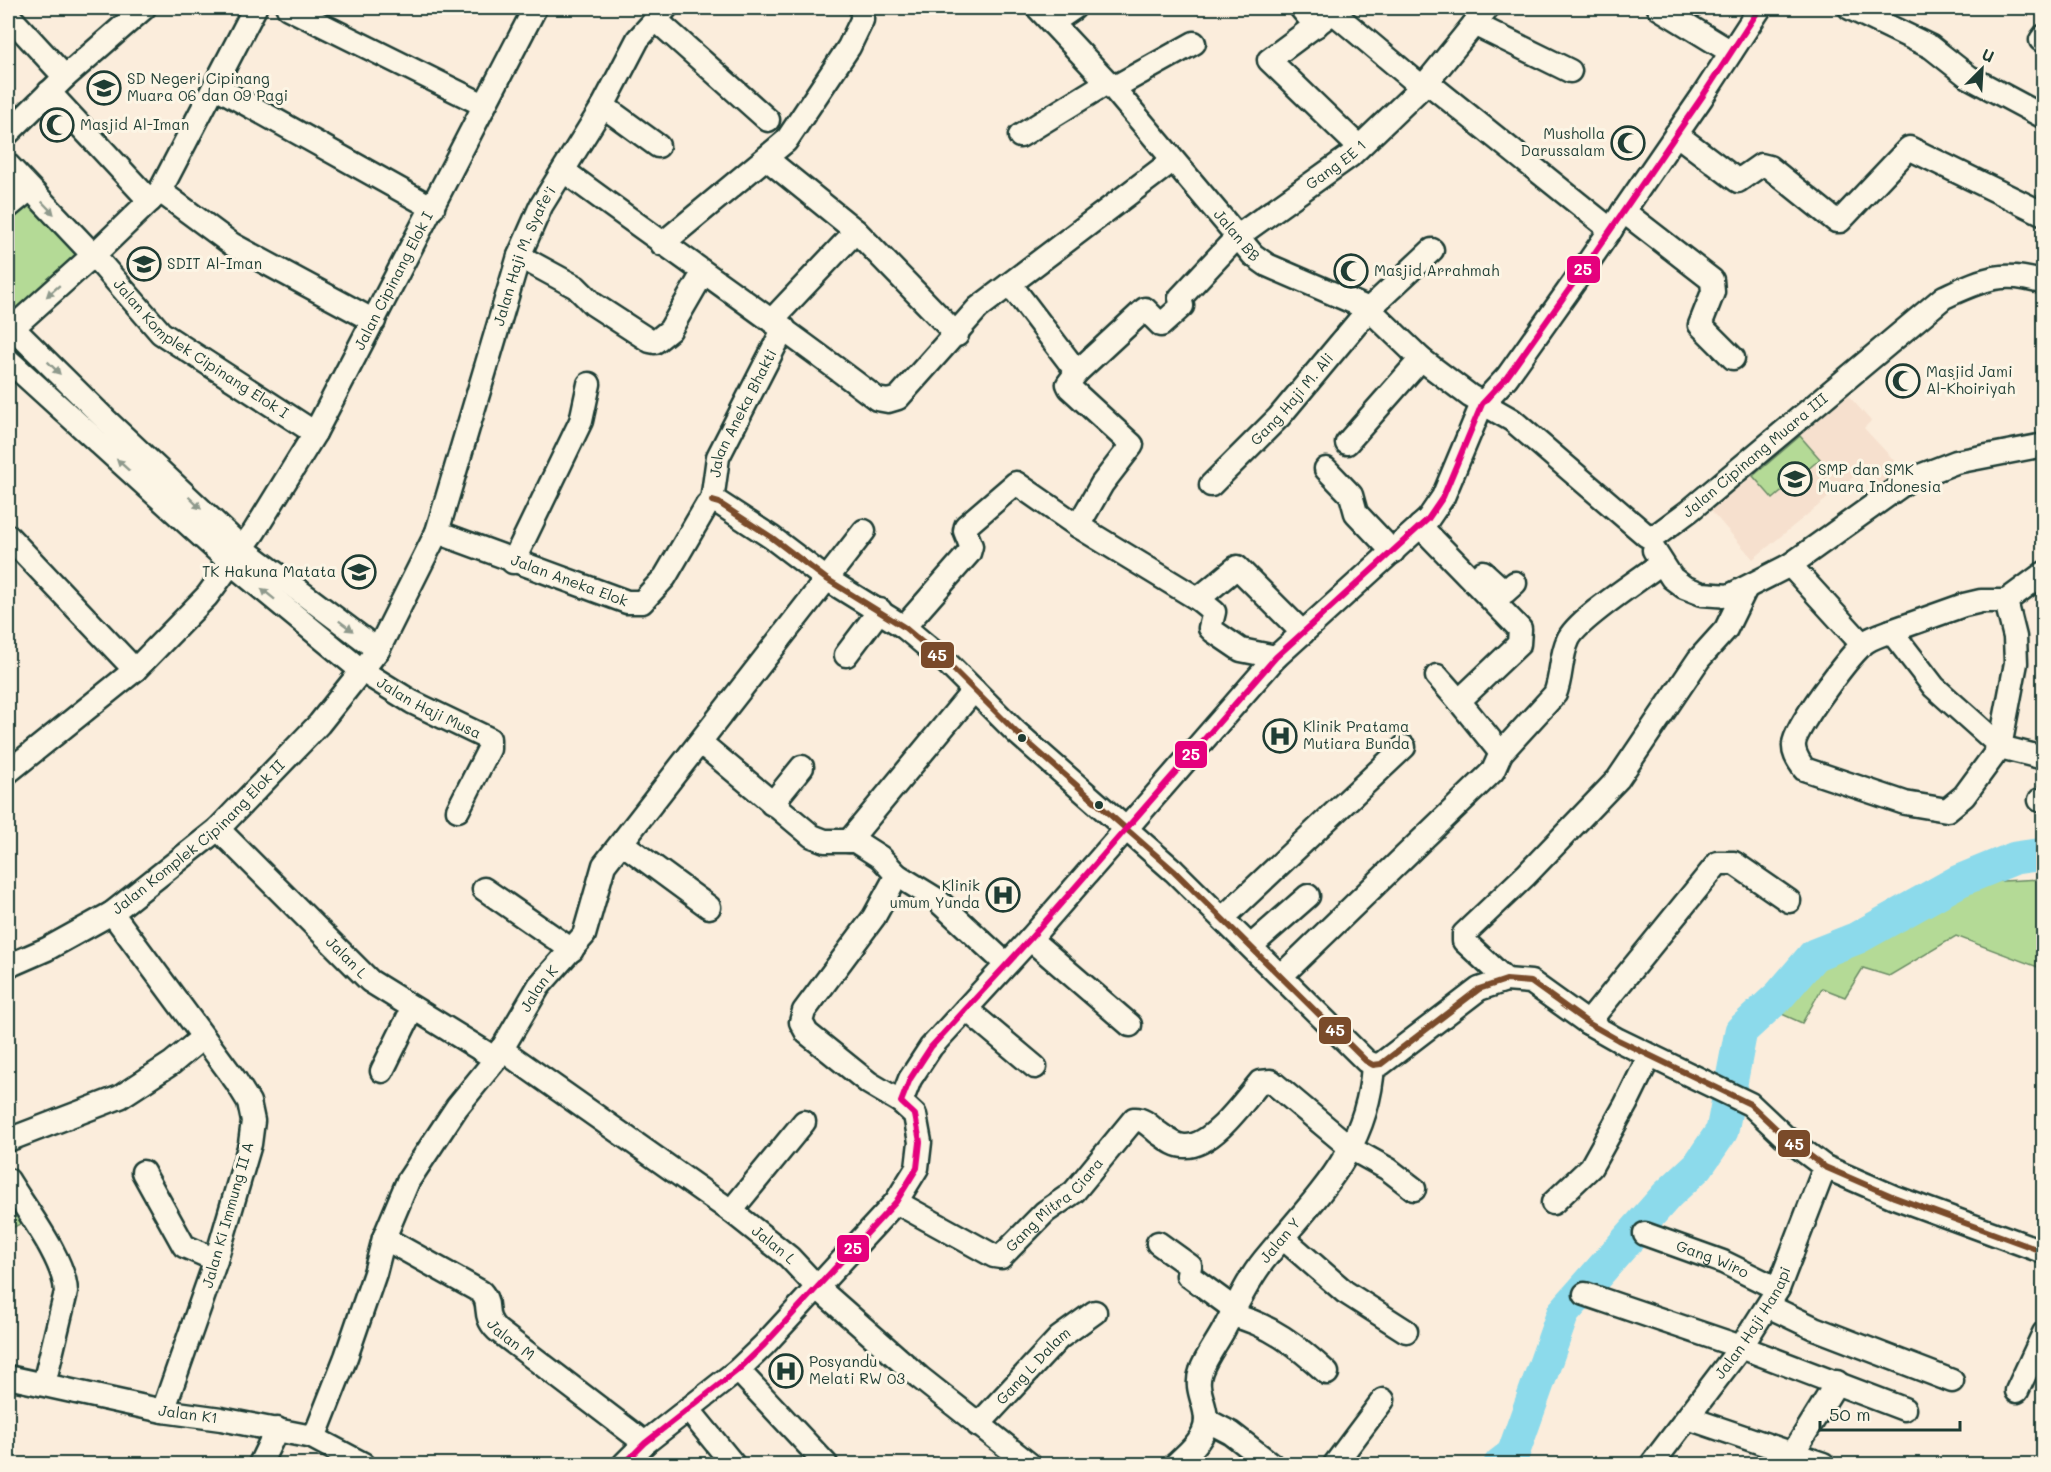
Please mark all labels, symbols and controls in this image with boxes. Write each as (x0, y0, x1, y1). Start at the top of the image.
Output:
north arrow (1952, 39, 2012, 99)
text: U (1979, 43, 1998, 67)
place label: SD Negeri Cipinang Muara 06 dan 09 Pagi (127, 68, 288, 105)
school or university icon: SD Negeri Cipinang Muara 06 dan 09 Pagi (86, 70, 122, 106)
mosque icon: Masjid Al-Iman (39, 107, 75, 143)
place label: Masjid Al-Iman (80, 114, 189, 134)
place label: Musholla Darussalam (1521, 123, 1605, 160)
mosque icon: Musholla Darussalam (1610, 125, 1646, 161)
street label: Gang EE 1 (1301, 135, 1370, 194)
street label: Jalan Haji M. Syafe'i (488, 182, 560, 328)
one-way arrow (40, 200, 54, 214)
street label: Jalan BB (1210, 204, 1264, 266)
street label: Jalan Cipinang Elok I (349, 208, 437, 353)
school or university icon: SDIT Al-Iman (126, 246, 162, 282)
place label: SDIT Al-Iman (167, 253, 262, 273)
mosque icon: Masjid Arrahmah (1333, 253, 1369, 289)
line badge: 25 (1566, 255, 1601, 284)
text: 25 (1574, 258, 1592, 279)
place label: Masjid Arrahmah (1374, 260, 1500, 280)
street label: Jalan Komplek Cipinang Elok I (109, 274, 293, 422)
one-way arrow (46, 284, 61, 297)
street label: Jalan Aneka Bhakti (704, 345, 781, 479)
street label: Gang Haji M. Ali (1245, 348, 1337, 449)
one-way arrow (46, 361, 61, 375)
place label: Masjid Jami Al-Khoiriyah (1926, 361, 2015, 398)
mosque icon: Masjid Jami Al-Khoiriyah (1885, 363, 1921, 399)
street label: Jalan Cipinang Muara III (1678, 388, 1832, 521)
one-way arrow (115, 458, 130, 472)
place label: SMP dan SMK Muara Indonesia (1818, 459, 1941, 496)
school or university icon: SMP dan SMK Muara Indonesia (1777, 461, 1813, 497)
one-way arrow (187, 495, 201, 509)
street label: Jalan Aneka Elok (508, 549, 631, 611)
school or university icon: TK Hakuna Matata (341, 554, 377, 590)
place label: TK Hakuna Matata (202, 561, 336, 581)
one-way arrow (260, 588, 276, 601)
one-way arrow (338, 619, 353, 631)
line badge: 45 (920, 641, 955, 669)
text: 45 (927, 644, 947, 665)
street label: Jalan Haji Musa (373, 672, 485, 743)
place label: Klinik Pratama Mutiara Bunda (1303, 716, 1410, 753)
hospital icon: Klinik Pratama Mutiara Bunda (1262, 718, 1298, 754)
unlabelled marker (1016, 732, 1028, 744)
line badge: 25 (1174, 740, 1208, 769)
text: 25 (1182, 743, 1200, 764)
street label: Jalan Komplek Cipinang Elok II (107, 755, 289, 918)
unlabelled marker (1093, 799, 1105, 811)
place label: Klinik umum Yunda (890, 875, 980, 912)
hospital icon: Klinik umum Yunda (985, 877, 1021, 913)
street label: Jalan L (322, 932, 373, 982)
street label: Jalan K (515, 961, 562, 1015)
line badge: 45 (1318, 1016, 1352, 1045)
text: 45 (1325, 1019, 1345, 1040)
line badge: 45 (1777, 1129, 1811, 1158)
text: 45 (1784, 1133, 1804, 1154)
street label: Jalan Ki Immung II A (197, 1139, 257, 1290)
street label: Gang Mitra Ciara (1001, 1153, 1107, 1256)
street label: Jalan Y (1255, 1213, 1305, 1267)
street label: Jalan L (748, 1220, 802, 1268)
line badge: 25 (836, 1234, 870, 1263)
street label: Gang Wiro (1674, 1235, 1753, 1282)
text: 25 (844, 1237, 862, 1258)
street label: Jalan Haji Hanapi (1709, 1263, 1795, 1383)
street label: Jalan M (483, 1315, 539, 1364)
street label: Gang L Dalam (991, 1322, 1074, 1408)
place label: Posyandu Melati RW 03 (809, 1351, 905, 1388)
hospital icon: Posyandu Melati RW 03 (768, 1353, 804, 1389)
scale bar (1820, 1394, 1960, 1432)
street label: Jalan K1 (157, 1399, 219, 1427)
text: 50 m (1829, 1402, 1871, 1426)

